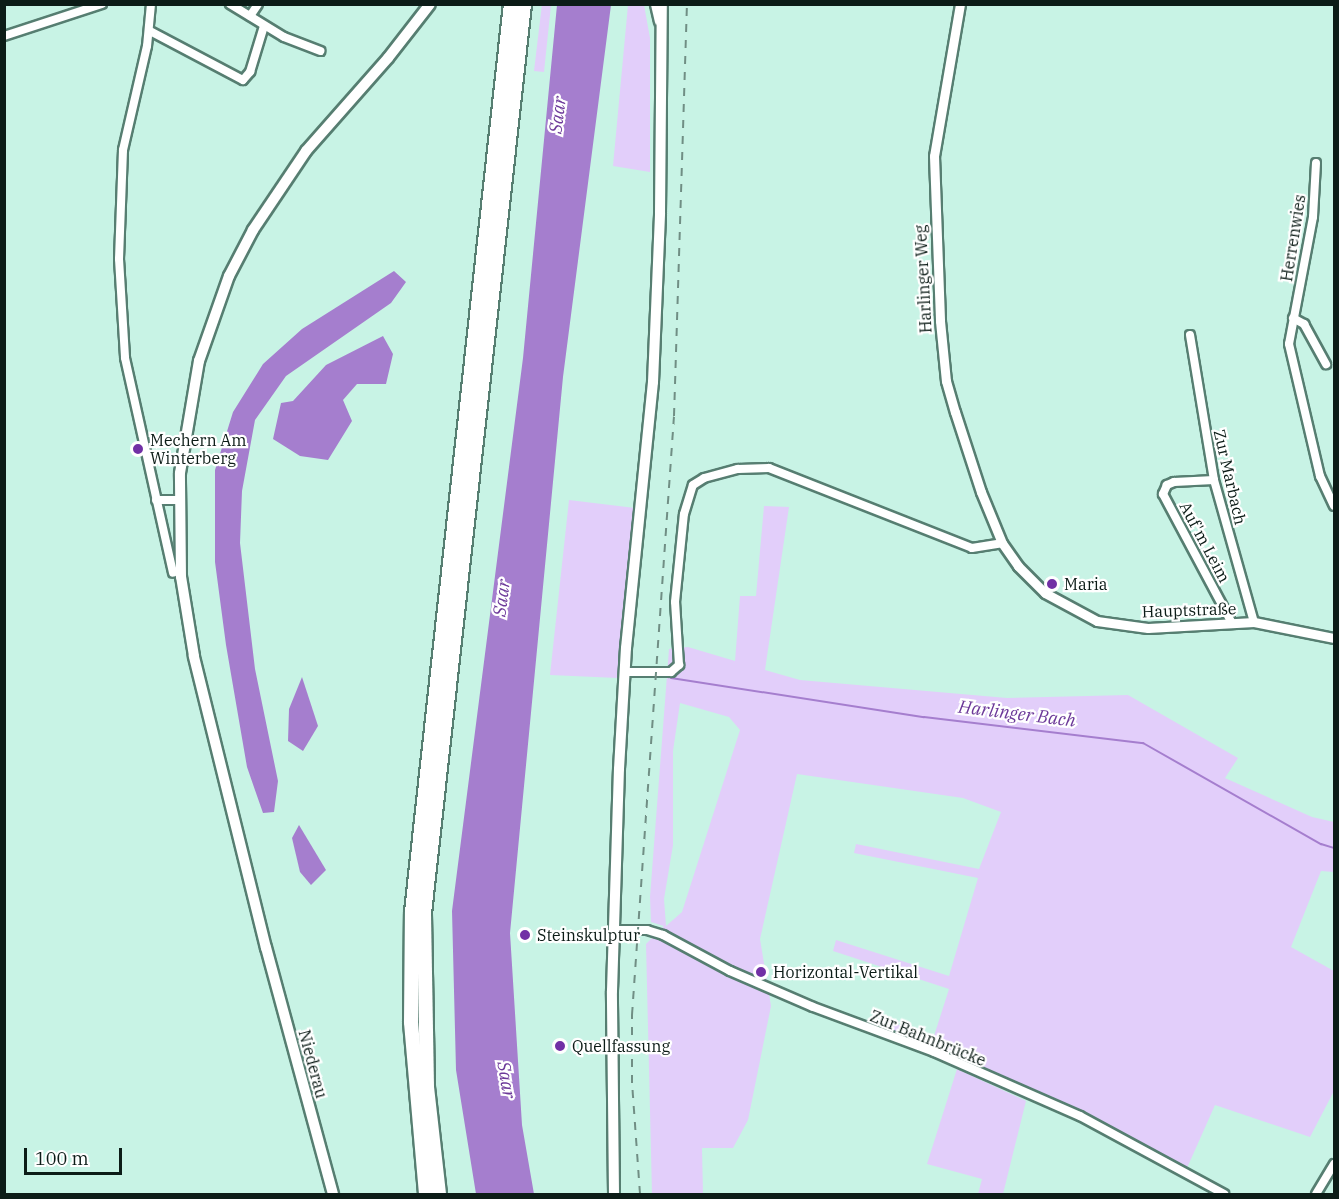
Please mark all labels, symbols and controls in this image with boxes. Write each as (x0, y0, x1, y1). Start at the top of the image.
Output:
water label: Saar (545, 95, 571, 135)
street label: Herrenwies (1277, 193, 1309, 283)
street label: Harlinger Weg (911, 224, 935, 334)
street label: Zur Marbach (1210, 427, 1250, 527)
place label: Mechern Am Winterberg (150, 430, 247, 468)
marker: Mechern Am Winterberg (131, 442, 145, 456)
street label: Auf'm Leim (1176, 498, 1234, 586)
place label: Maria (1064, 574, 1108, 594)
marker: Maria (1045, 577, 1059, 591)
water label: Saar (489, 578, 515, 618)
street label: Hauptstraße (1141, 599, 1237, 621)
water label: Harlinger Bach (957, 696, 1077, 732)
place label: Steinskulptur (537, 925, 640, 945)
marker: Steinskulptur (518, 928, 532, 942)
place label: Horizontal-Vertikal (773, 962, 918, 982)
marker: Horizontal-Vertikal (754, 965, 768, 979)
street label: Zur Bahnbrücke (867, 1006, 989, 1070)
street label: Niederau (295, 1028, 331, 1100)
place label: Quellfassung (572, 1036, 670, 1056)
marker: Quellfassung (553, 1039, 567, 1053)
water label: Saar (492, 1060, 520, 1100)
scale bar (27, 1136, 124, 1174)
text: 100 m (35, 1147, 89, 1170)

